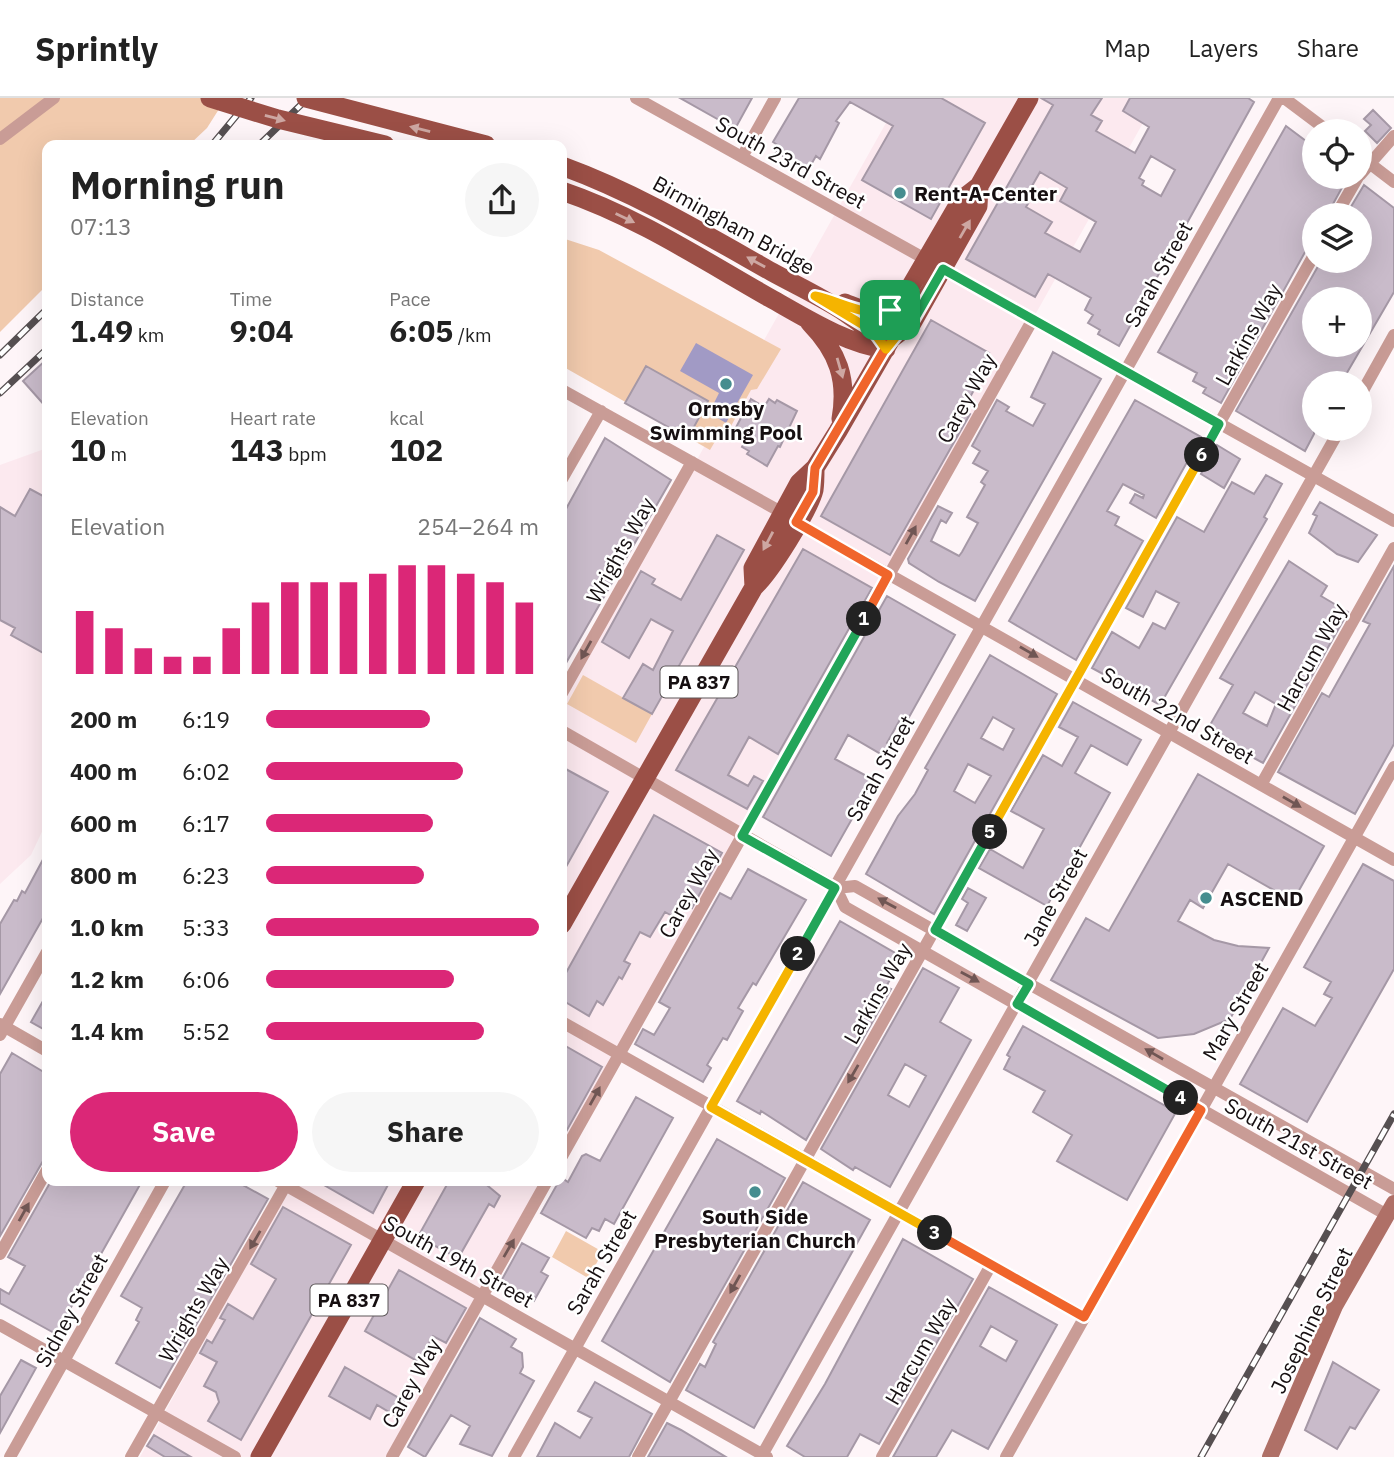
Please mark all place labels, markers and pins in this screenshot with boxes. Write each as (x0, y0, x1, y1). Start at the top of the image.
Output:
place label: Rent-A-Center (914, 179, 1058, 207)
marker: Rent-A-Center (892, 185, 908, 201)
pin (860, 280, 920, 340)
marker: Ormsby Swimming Pool (718, 376, 734, 392)
place label: Ormsby Swimming Pool (650, 394, 802, 446)
pin: 6 (1184, 438, 1220, 472)
pin: 1 (846, 602, 882, 636)
pin: 5 (972, 814, 1007, 850)
place label: ASCEND (1220, 884, 1304, 912)
marker: ASCEND (1198, 890, 1214, 906)
pin: 2 (780, 936, 816, 972)
pin: 4 (1164, 1080, 1198, 1116)
marker: South Side Presbyterian Church (747, 1184, 763, 1200)
place label: South Side Presbyterian Church (654, 1202, 856, 1254)
pin: 3 (918, 1216, 953, 1250)

